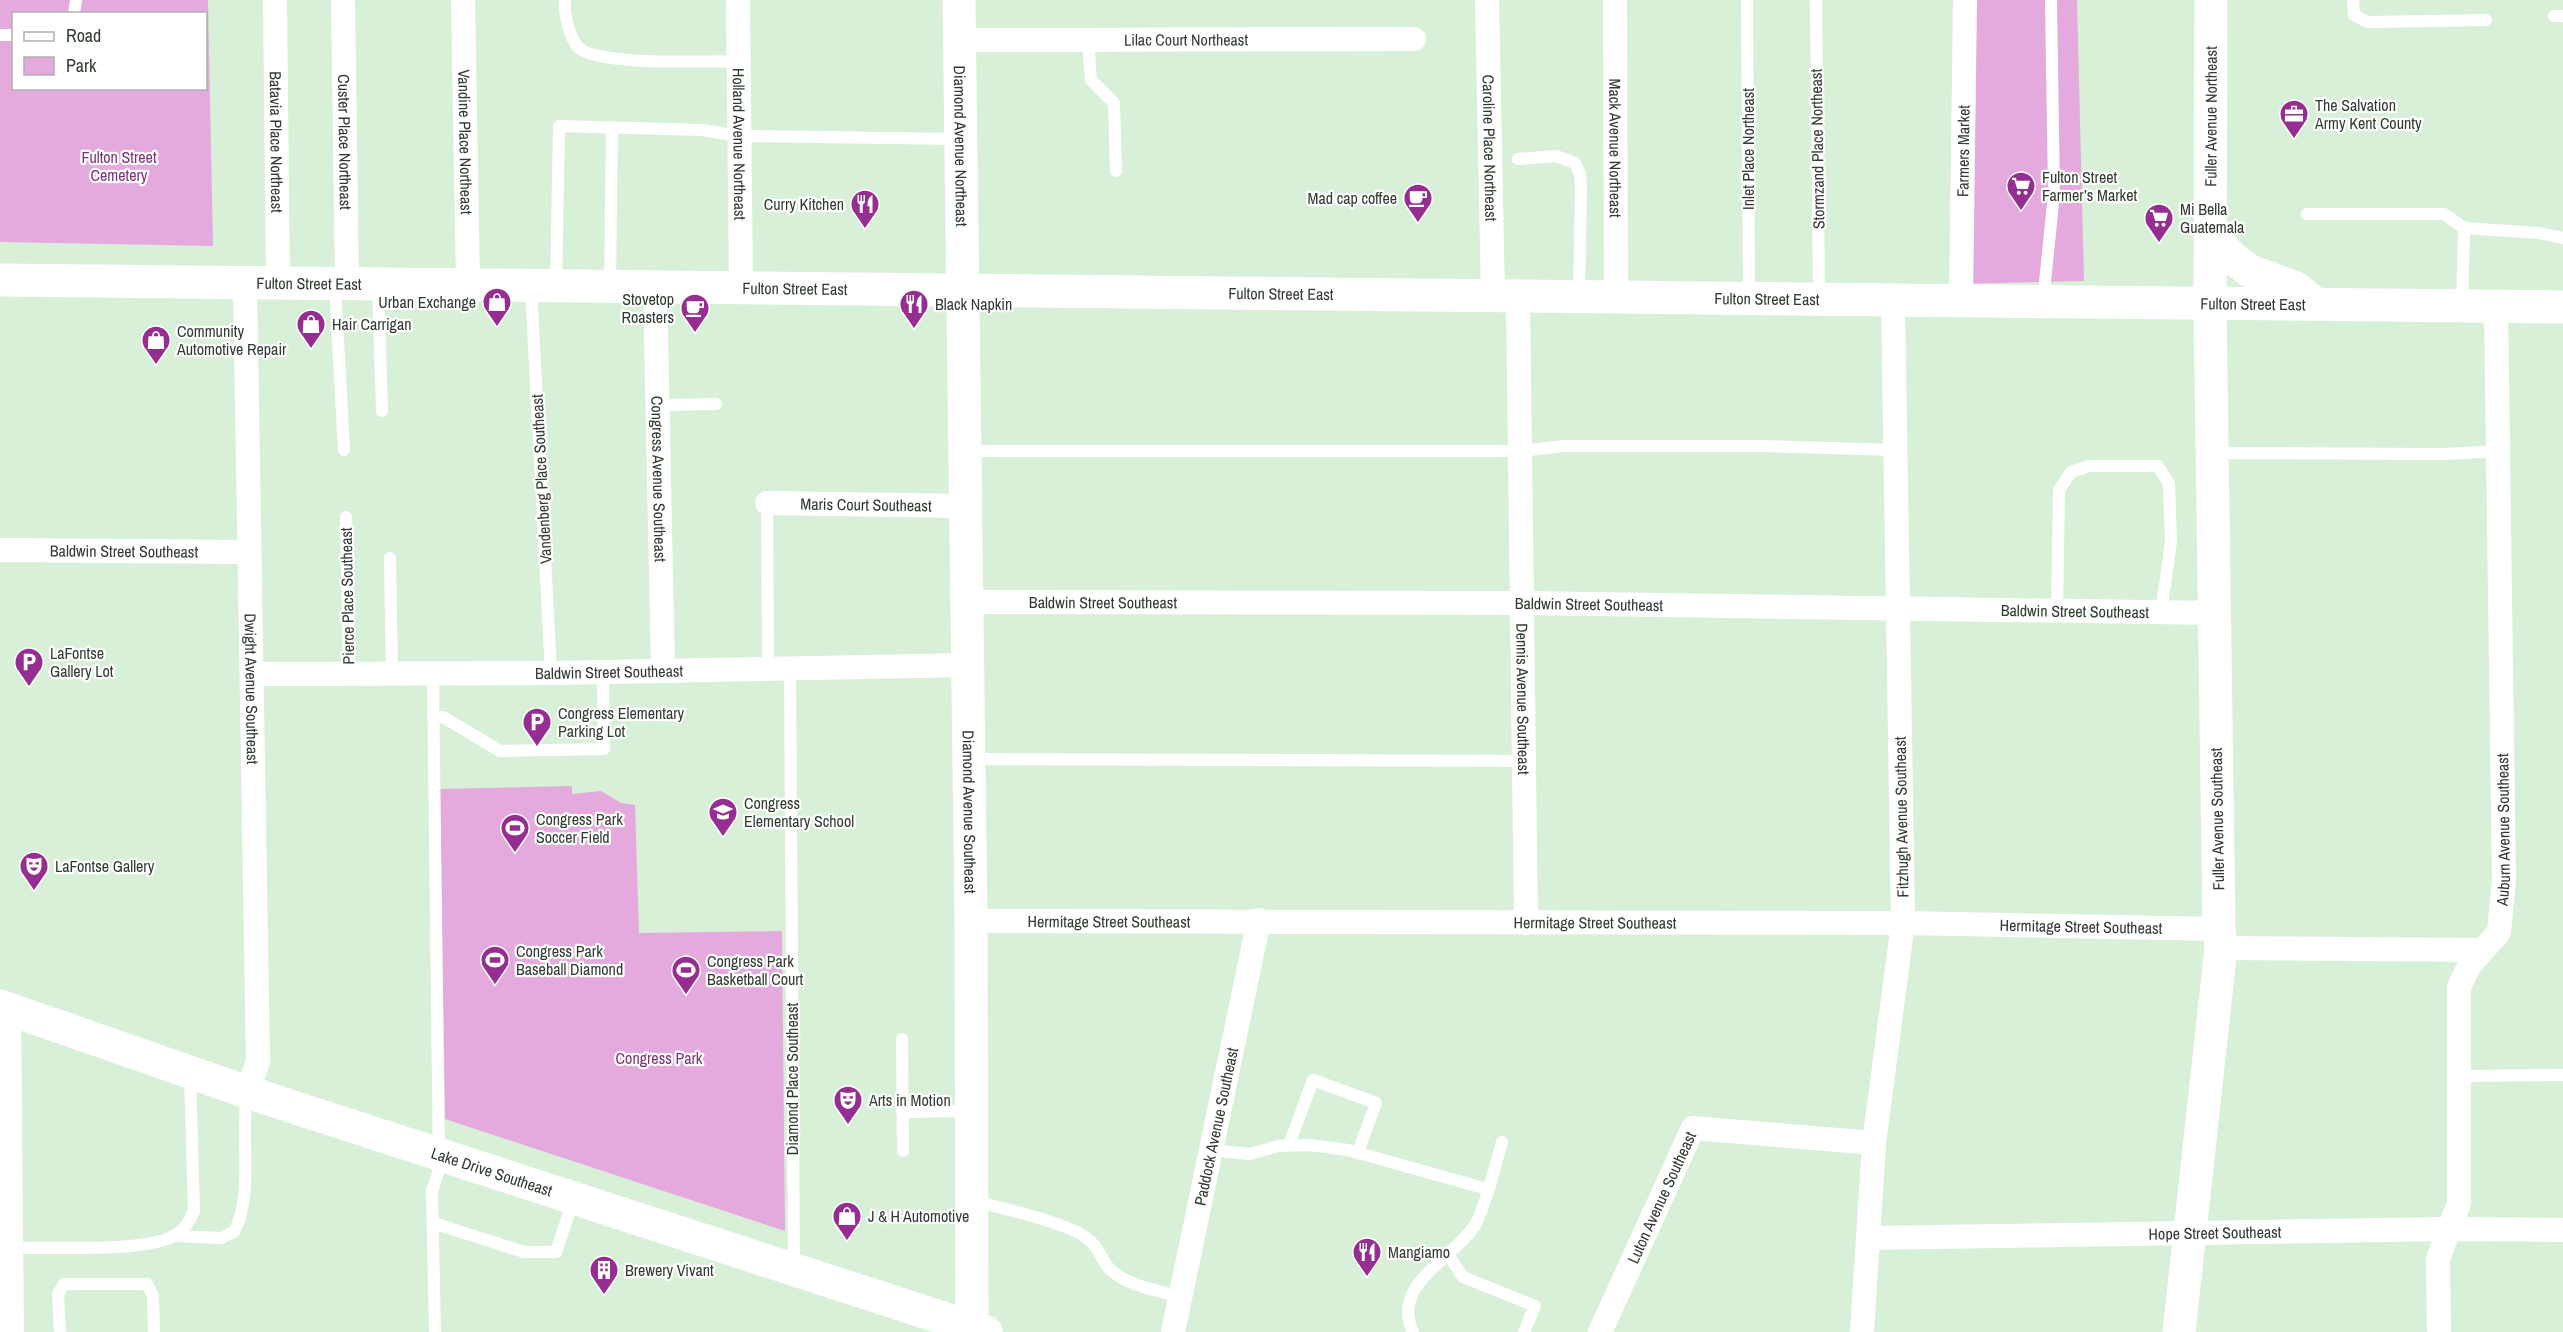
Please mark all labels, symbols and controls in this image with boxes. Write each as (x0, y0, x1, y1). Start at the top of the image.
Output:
legend (12, 12, 207, 90)
text: Road (66, 23, 101, 48)
street label: Lilac Court Northeast (1124, 28, 1248, 51)
street label: Fuller Avenue Northeast (2199, 46, 2222, 187)
text: Park (66, 53, 97, 78)
street label: Diamond Avenue Northeast (949, 65, 973, 227)
street label: Holland Avenue Northeast (728, 68, 751, 221)
street label: Stormzand Place Northeast (1805, 68, 1829, 229)
street label: Vandine Place Northeast (453, 69, 478, 215)
street label: Batavia Place Northeast (265, 71, 288, 213)
street label: Custer Place Northeast (333, 74, 357, 210)
street label: Caroline Place Northeast (1478, 74, 1502, 222)
street label: Mack Avenue Northeast (1604, 78, 1627, 218)
street label: Inlet Place Northeast (1737, 88, 1759, 210)
place label: The Salvation Army Kent County (2314, 94, 2422, 134)
office icon: The Salvation Army Kent County (2278, 98, 2310, 140)
street label: Farmers Market (1951, 105, 1975, 197)
park label: Fulton Street Cemetery (81, 146, 157, 186)
place label: Fulton Street Farmer’s Market (2042, 166, 2137, 206)
supermarket icon: Fulton Street Farmer’s Market (2005, 170, 2037, 212)
cafe icon: Mad cap coffee (1402, 182, 1434, 224)
place label: Mad cap coffee (1308, 187, 1397, 209)
restaurant icon: Curry Kitchen (849, 188, 881, 230)
place label: Curry Kitchen (764, 193, 844, 215)
place label: Mi Bella Guatemala (2180, 198, 2245, 238)
supermarket icon: Mi Bella Guatemala (2143, 202, 2175, 244)
street label: Fulton Street East (256, 272, 362, 295)
street label: Fulton Street East (742, 277, 848, 300)
street label: Fulton Street East (1228, 282, 1334, 305)
shop icon: Urban Exchange (481, 286, 513, 328)
street label: Fulton Street East (1714, 287, 1820, 310)
place label: Stovetop Roasters (622, 288, 674, 328)
restaurant icon: Black Napkin (898, 288, 930, 330)
place label: Urban Exchange (378, 291, 476, 313)
cafe icon: Stovetop Roasters (679, 292, 711, 334)
street label: Fulton Street East (2200, 292, 2306, 315)
place label: Black Napkin (935, 293, 1012, 315)
shop icon: Hair Carrigan (295, 308, 327, 350)
place label: Hair Carrigan (332, 313, 411, 335)
place label: Community Automotive Repair (176, 320, 287, 360)
shop icon: Community Automotive Repair (140, 324, 172, 366)
street label: Vandenberg Place Southeast (526, 393, 556, 564)
street label: Congress Avenue Southeast (646, 396, 672, 563)
street label: Maris Court Southeast (800, 493, 932, 516)
street label: Pierce Place Southeast (335, 527, 359, 665)
street label: Baldwin Street Southeast (50, 539, 199, 563)
street label: Baldwin Street Southeast (1029, 591, 1177, 613)
street label: Baldwin Street Southeast (1515, 592, 1664, 616)
street label: Baldwin Street Southeast (2001, 599, 2150, 623)
street label: Dwight Avenue Southeast (240, 613, 264, 765)
street label: Dennis Avenue Southeast (1511, 623, 1535, 775)
place label: LaFontse Gallery Lot (50, 642, 114, 682)
parking icon: LaFontse Gallery Lot (13, 646, 45, 688)
street label: Baldwin Street Southeast (535, 659, 684, 684)
place label: Congress Elementary Parking Lot (558, 702, 685, 742)
parking icon: Congress Elementary Parking Lot (521, 706, 553, 748)
street label: Diamond Avenue Southeast (958, 730, 982, 894)
street label: Fitzhugh Avenue Southeast (1889, 736, 1913, 898)
street label: Fuller Avenue Southeast (2205, 747, 2229, 891)
street label: Auburn Avenue Southeast (2490, 753, 2515, 908)
place label: Congress Elementary School (744, 792, 854, 832)
school or university icon: Congress Elementary School (707, 796, 739, 838)
place label: Congress Park Soccer Field (536, 808, 623, 848)
sports icon: Congress Park Soccer Field (499, 812, 531, 854)
theatre icon: LaFontse Gallery (18, 850, 50, 892)
place label: LaFontse Gallery (55, 855, 155, 877)
street label: Hermitage Street Southeast (1028, 910, 1191, 932)
street label: Hermitage Street Southeast (1514, 911, 1677, 934)
street label: Hermitage Street Southeast (1999, 914, 2163, 939)
place label: Congress Park Baseball Diamond (516, 940, 623, 980)
sports icon: Congress Park Baseball Diamond (479, 944, 511, 986)
place label: Congress Park Basketball Court (707, 950, 804, 990)
sports icon: Congress Park Basketball Court (670, 954, 702, 996)
street label: Diamond Place Southeast (781, 1002, 803, 1155)
street label: Paddock Avenue Southeast (1189, 1045, 1243, 1208)
park label: Congress Park (616, 1047, 703, 1069)
theatre icon: Arts in Motion (832, 1084, 864, 1126)
place label: Arts in Motion (868, 1089, 951, 1111)
street label: Luton Avenue Southeast (1622, 1127, 1701, 1267)
street label: Lake Drive Southeast (428, 1142, 556, 1202)
shop icon: J & H Automotive (831, 1200, 863, 1242)
place label: J & H Automotive (868, 1205, 969, 1227)
street label: Hope Street Southeast (2148, 1221, 2282, 1245)
restaurant icon: Mangiamo (1351, 1236, 1383, 1278)
place label: Mangiamo (1388, 1241, 1450, 1263)
building icon: Brewery Vivant (588, 1254, 620, 1296)
place label: Brewery Vivant (625, 1259, 714, 1281)

